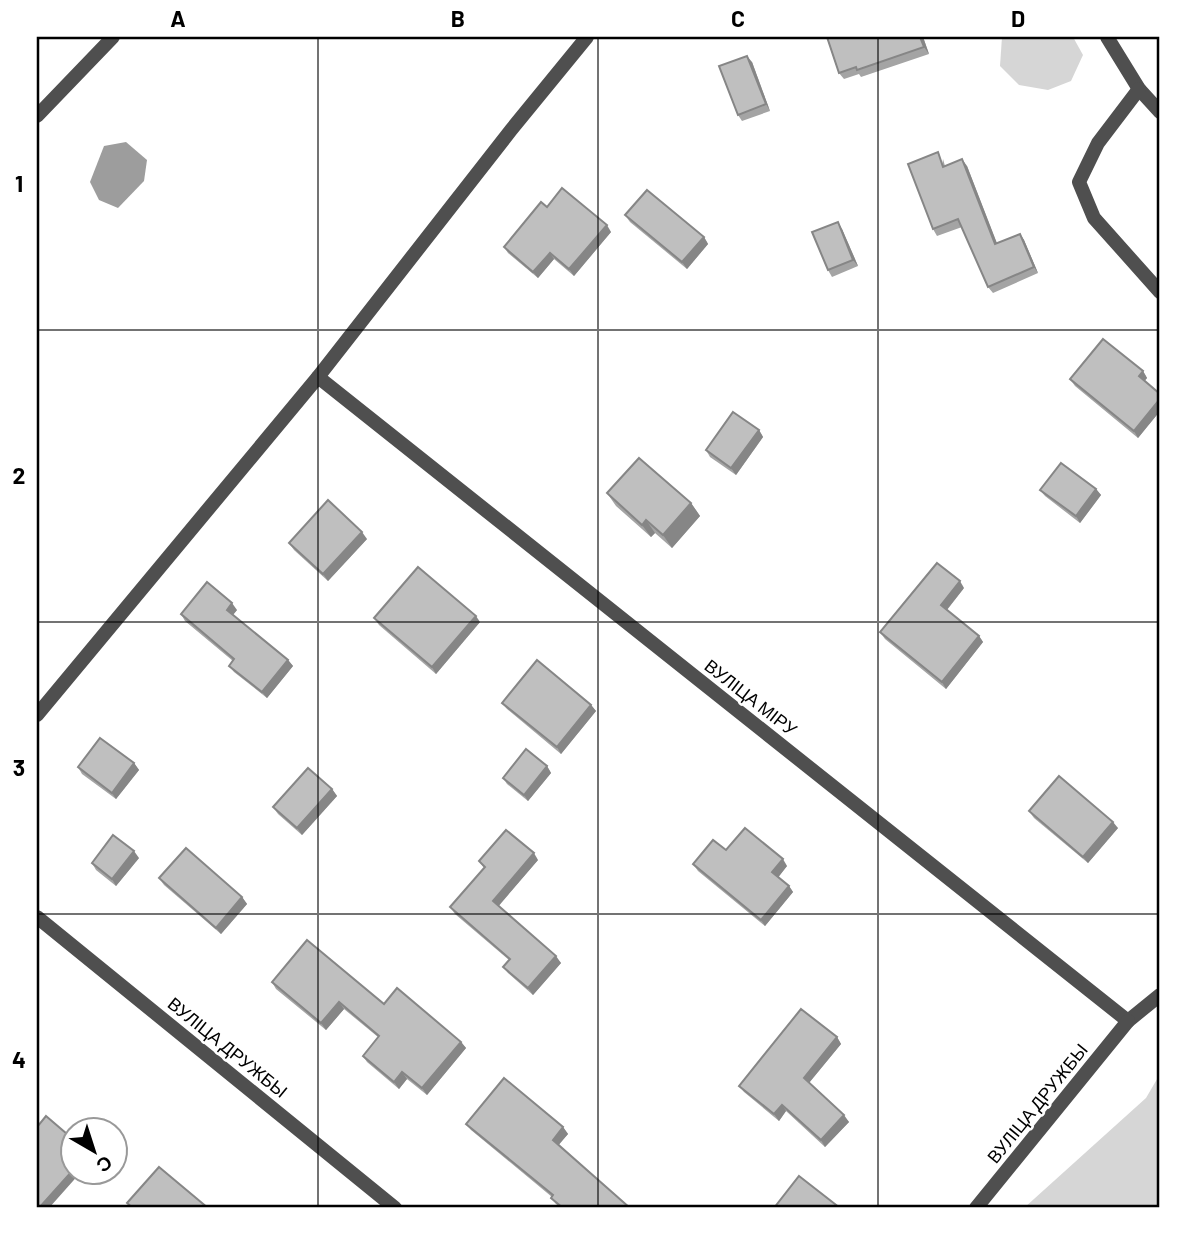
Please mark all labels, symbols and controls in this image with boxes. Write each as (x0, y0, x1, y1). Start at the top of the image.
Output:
text: A (170, 4, 186, 32)
text: B (451, 4, 465, 32)
text: C (731, 4, 745, 32)
text: D (1011, 4, 1025, 32)
text: 1 (15, 169, 23, 197)
text: 2 (13, 461, 25, 489)
street label: ВУЛІЦА МІРУ (700, 654, 802, 740)
text: 3 (13, 753, 25, 781)
street label: ВУЛІЦА ДРУЖБЫ (164, 992, 292, 1102)
street label: ВУЛІЦА ДРУЖБЫ (982, 1039, 1092, 1167)
text: 4 (12, 1045, 26, 1073)
north arrow (60, 1116, 130, 1186)
text: С (92, 1151, 118, 1178)

